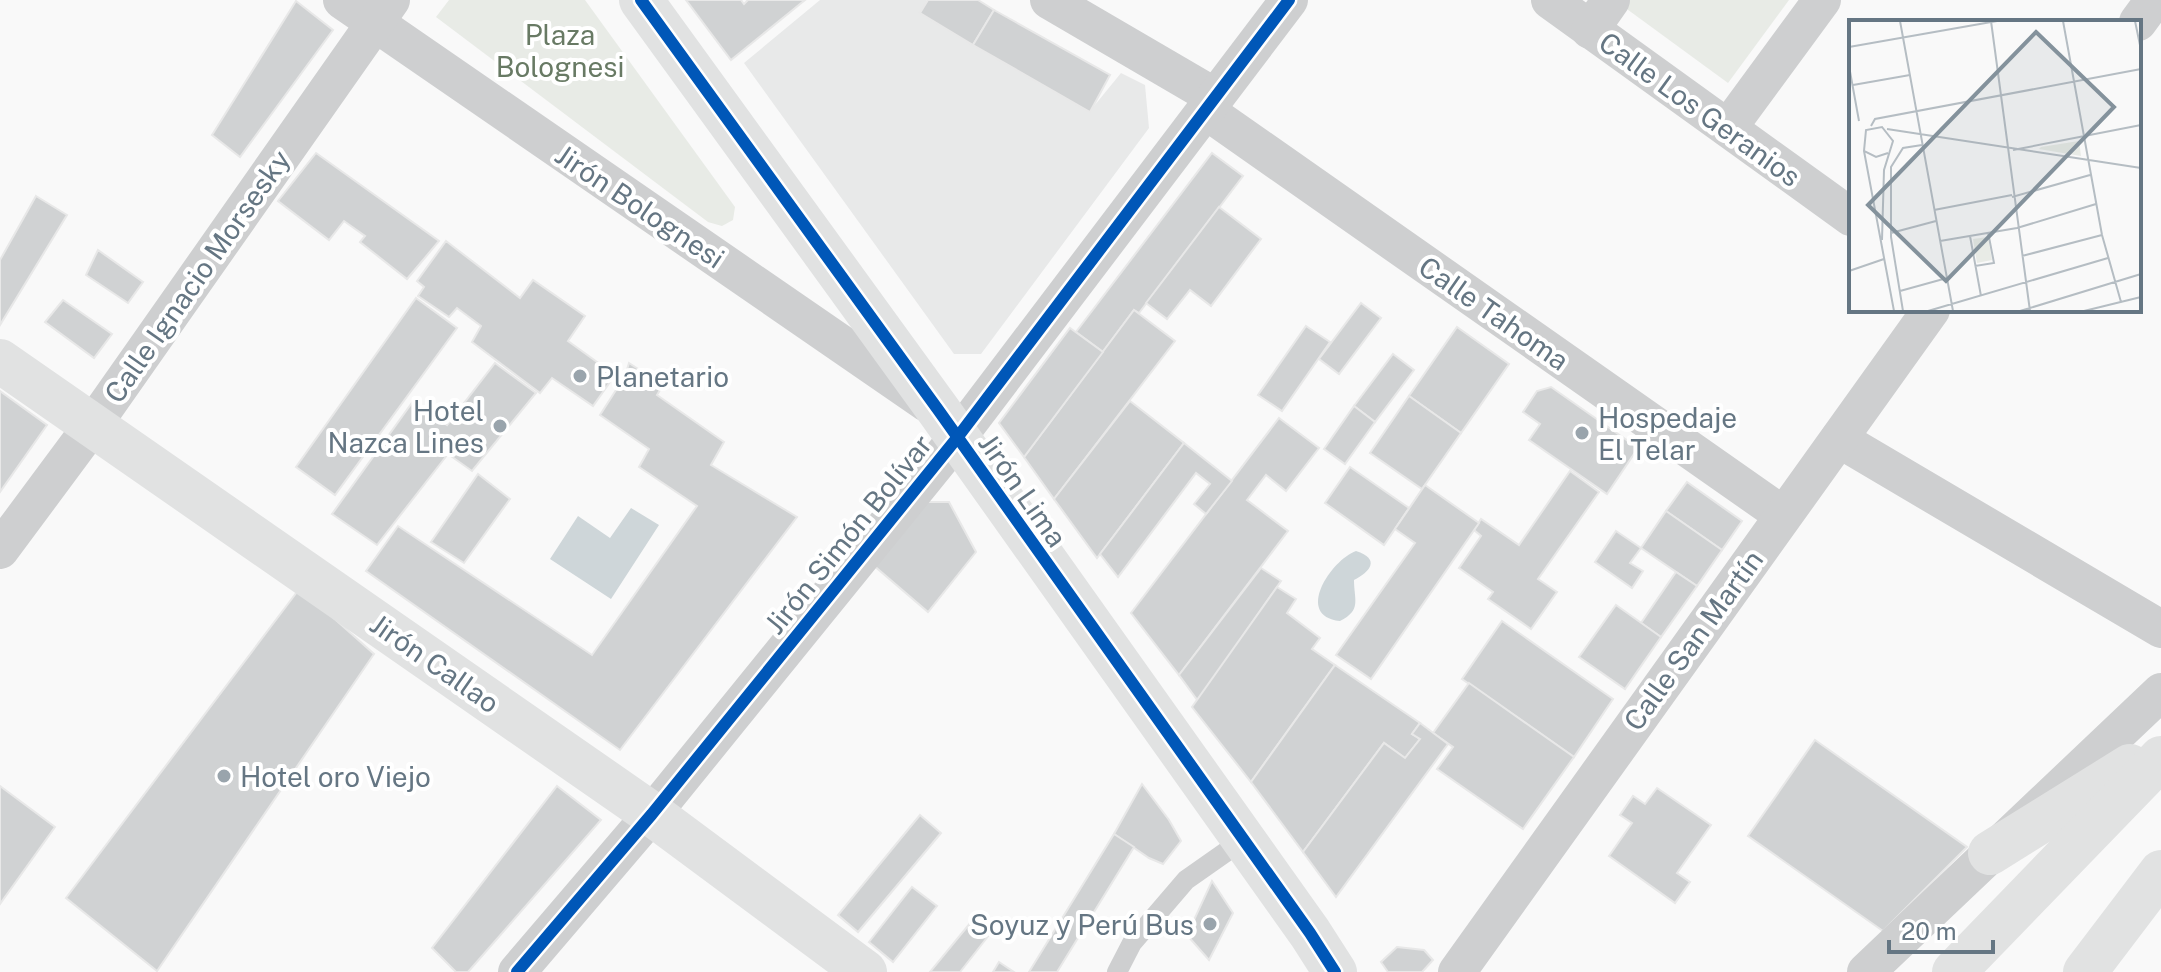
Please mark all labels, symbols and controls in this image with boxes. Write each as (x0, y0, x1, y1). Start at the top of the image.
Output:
park label: Plaza Bolognesi (496, 18, 624, 83)
inset map (1849, 20, 2141, 312)
street label: Calle Los Geranios (1593, 25, 1807, 193)
street label: Jirón Bolognesi (549, 137, 731, 275)
street label: Calle Ignacio Morsesky (97, 143, 297, 409)
street label: Calle Tahoma (1413, 249, 1575, 377)
place label: Planetario (596, 360, 729, 393)
marker: Planetario (571, 367, 589, 385)
place label: Hotel Nazca Lines (327, 394, 484, 459)
place label: Hospedaje El Telar (1598, 401, 1737, 466)
marker: Hotel Nazca Lines (491, 417, 509, 435)
marker: Hospedaje El Telar (1573, 424, 1591, 442)
street label: Jirón Lima (972, 427, 1074, 553)
street label: Jirón Simón Bolívar (758, 428, 938, 640)
street label: Calle San Martín (1617, 543, 1769, 737)
street label: Jirón Callao (364, 607, 506, 719)
place label: Hotel oro Viejo (240, 760, 431, 793)
marker: Hotel oro Viejo (215, 767, 233, 785)
scale bar (1889, 904, 1993, 954)
place label: Soyuz y Perú Bus (970, 908, 1194, 941)
marker: Soyuz y Perú Bus (1201, 915, 1219, 933)
text: 20 m (1901, 917, 1957, 945)

